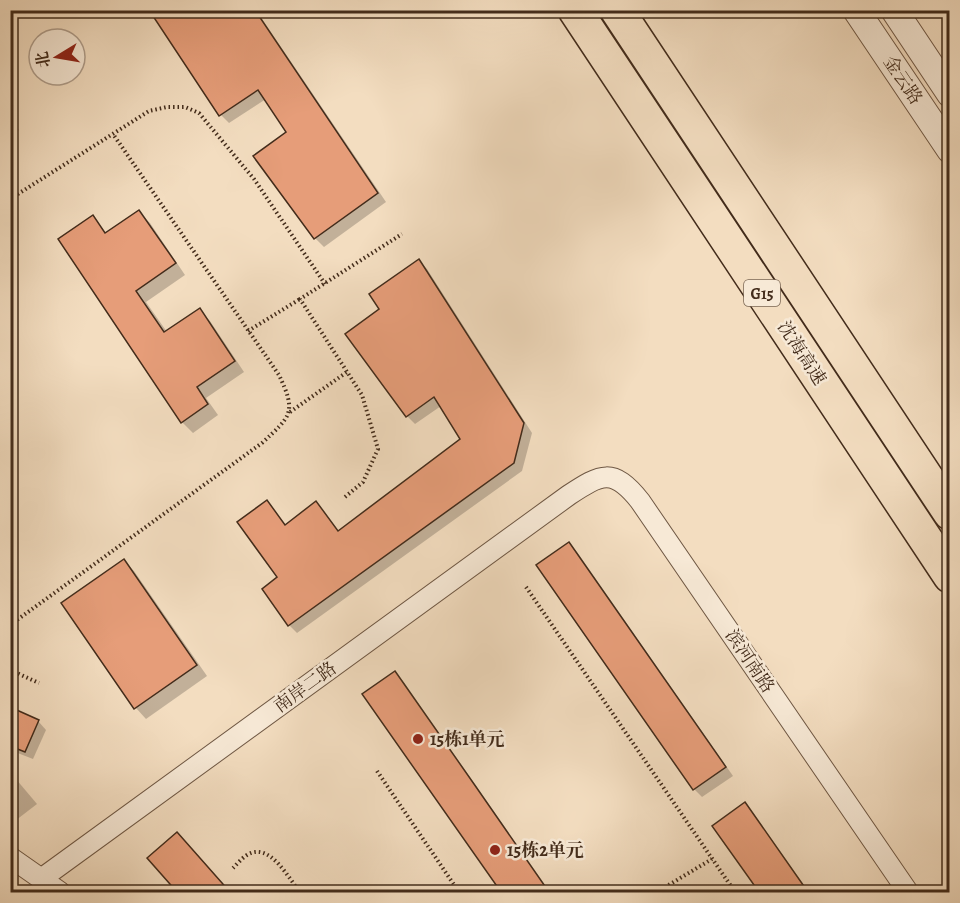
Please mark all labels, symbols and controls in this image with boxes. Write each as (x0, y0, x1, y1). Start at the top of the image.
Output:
north arrow (27, 27, 87, 87)
text: 北 (31, 50, 56, 70)
street label: 金云路 (878, 51, 928, 109)
road number: G15 (744, 280, 780, 306)
street label: 沈海高速 (772, 316, 832, 390)
street label: 滨河南路 (720, 624, 780, 698)
street label: 南岸二路 (269, 656, 341, 718)
place label: 15栋1单元 (430, 727, 505, 751)
marker: 15栋1单元 (411, 732, 425, 746)
place label: 15栋2单元 (507, 838, 584, 862)
marker: 15栋2单元 (488, 843, 502, 857)

